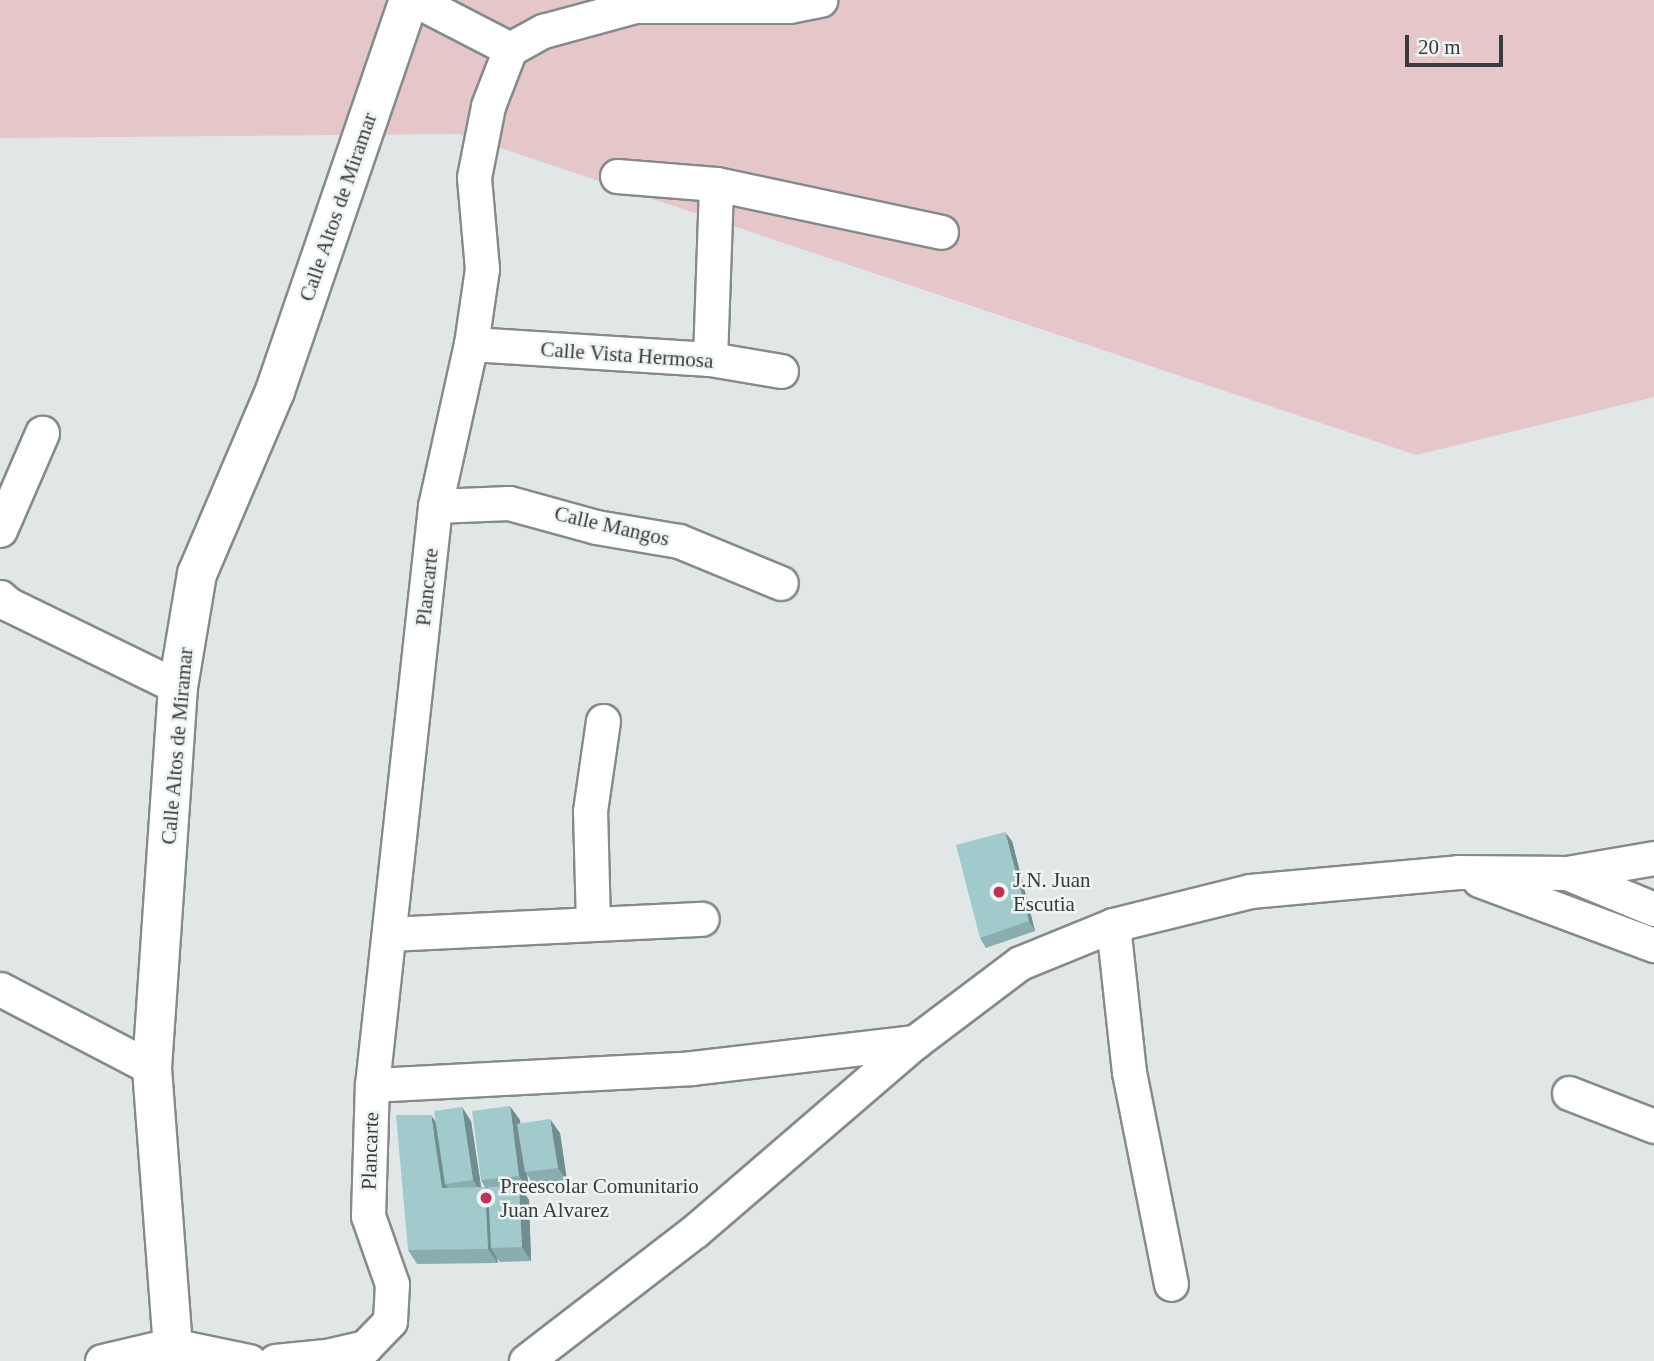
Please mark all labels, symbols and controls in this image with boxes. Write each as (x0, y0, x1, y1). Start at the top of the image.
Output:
scale bar (1409, 21, 1507, 65)
text: 20 m (1418, 35, 1461, 59)
street label: Calle Altos de Miramar (294, 109, 382, 305)
street label: Calle Vista Hermosa (539, 336, 715, 374)
street label: Calle Mangos (552, 501, 672, 551)
street label: Plancarte (410, 547, 444, 627)
street label: Calle Altos de Miramar (156, 646, 198, 846)
place label: J.N. Juan Escutia (1013, 867, 1091, 917)
marker: J.N. Juan Escutia (991, 884, 1007, 900)
street label: Plancarte (356, 1112, 384, 1190)
place label: Preescolar Comunitario Juan Alvarez (500, 1173, 699, 1223)
marker: Preescolar Comunitario Juan Alvarez (478, 1190, 494, 1206)

